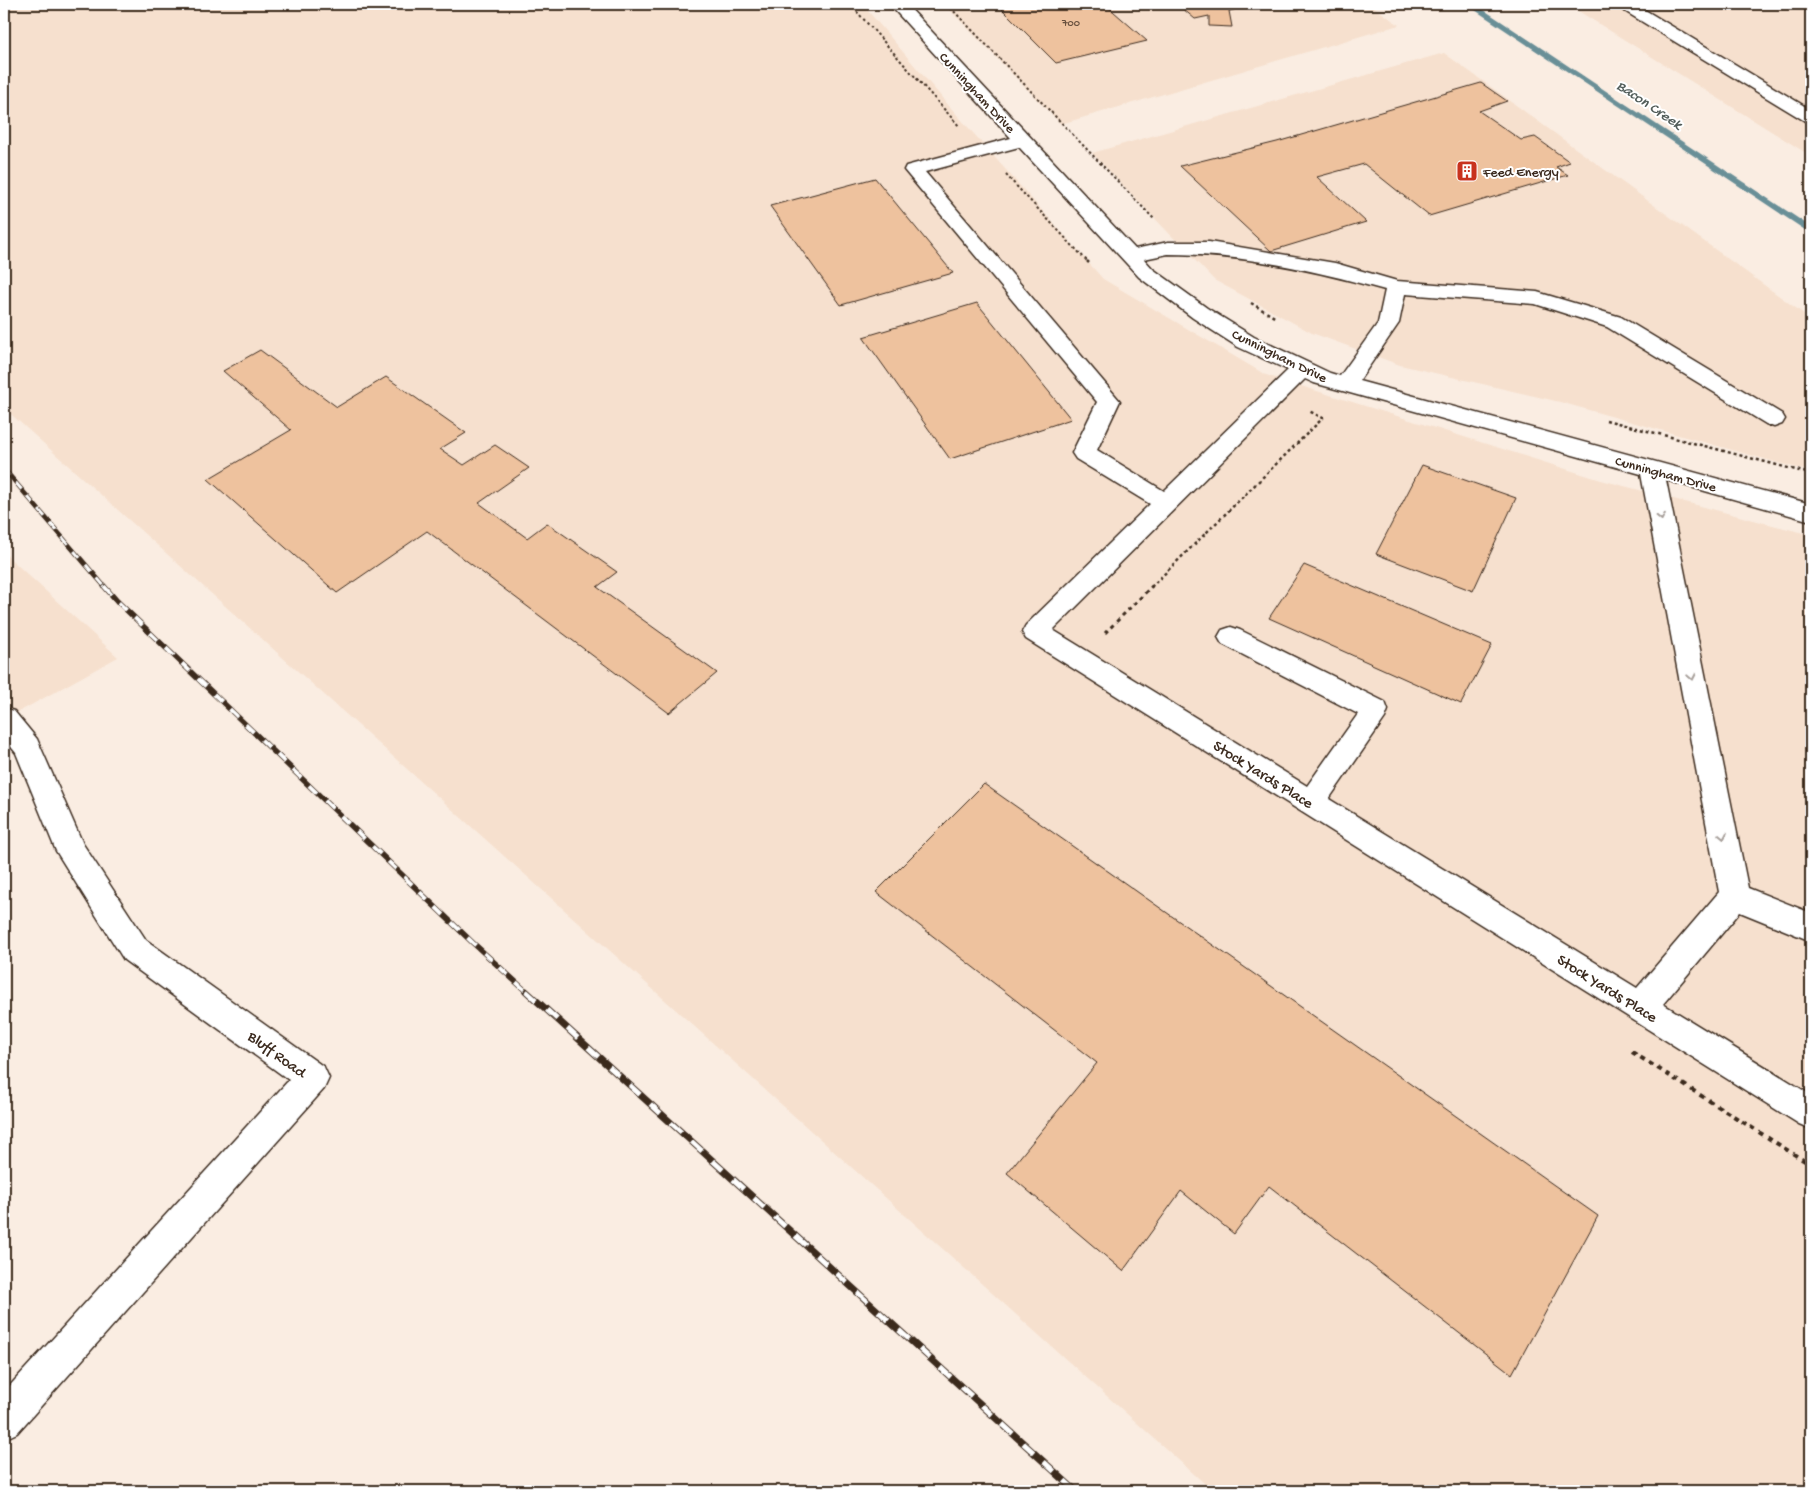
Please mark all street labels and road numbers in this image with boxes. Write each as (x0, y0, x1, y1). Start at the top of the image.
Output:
street label: Cunningham Drive (934, 50, 1018, 138)
street label: Cunningham Drive (1228, 327, 1330, 388)
street label: Cunningham Drive (1613, 454, 1719, 497)
street label: Stock Yards Place (1209, 738, 1316, 815)
street label: Stock Yards Place (1553, 952, 1660, 1029)
street label: Bluff Road (242, 1028, 310, 1084)

